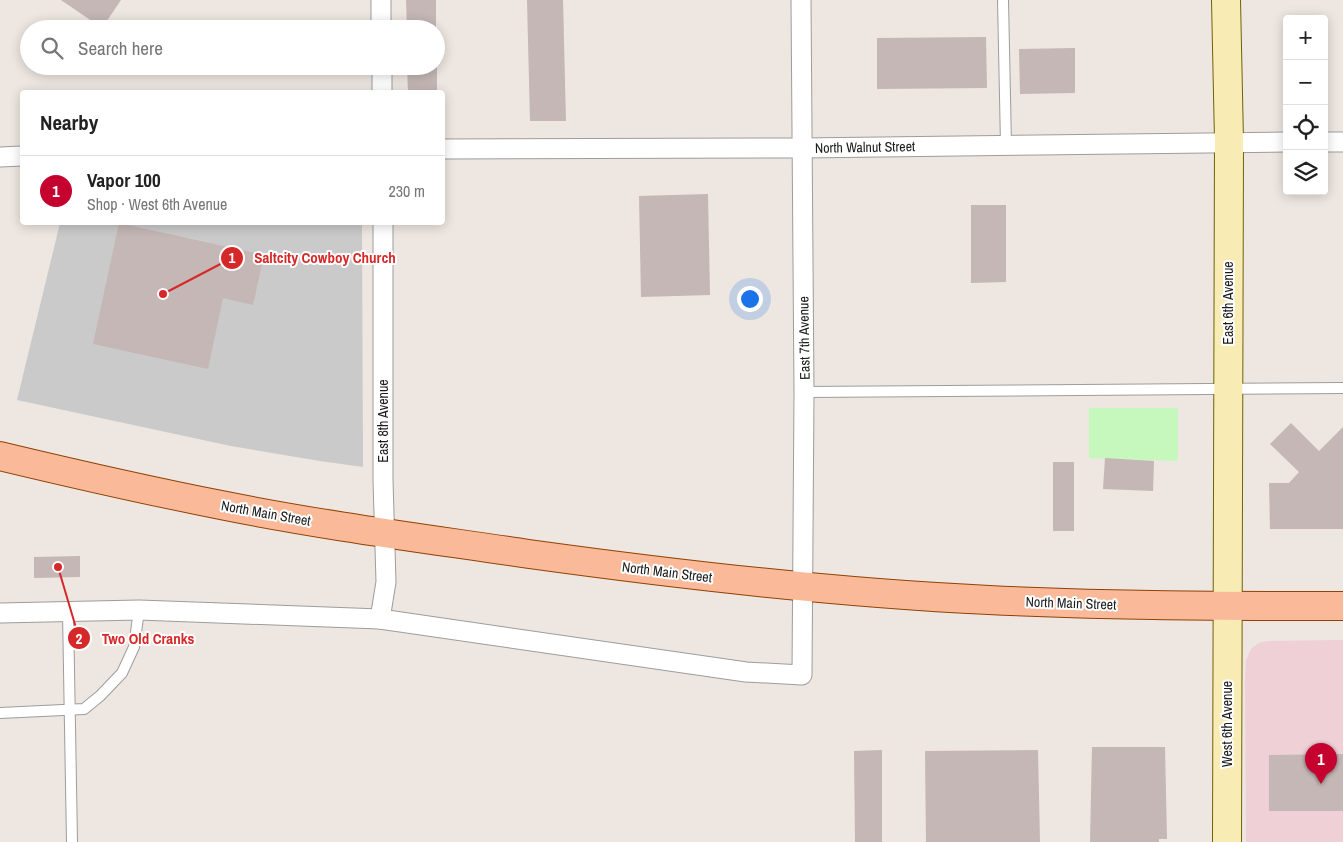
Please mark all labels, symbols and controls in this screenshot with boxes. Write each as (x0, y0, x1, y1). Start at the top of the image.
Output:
map controls (1283, 15, 1328, 195)
button: + (1283, 15, 1328, 60)
search box (20, 20, 445, 75)
icon: search (38, 34, 66, 62)
text: Search here (78, 35, 163, 61)
button: − (1283, 60, 1328, 105)
button: locate (1283, 105, 1328, 150)
text: Nearby (40, 108, 98, 137)
street label: North Walnut Street (815, 137, 915, 157)
button: layers (1283, 150, 1328, 195)
text: Vapor 100 (87, 167, 161, 193)
text: 1 (52, 180, 60, 202)
text: 230 m (389, 180, 425, 202)
text: Shop · West 6th Avenue (87, 193, 227, 215)
callout: Saltcity Cowboy Church (219, 243, 406, 273)
text: 1 (229, 247, 236, 268)
text: Saltcity Cowboy Church (254, 247, 396, 268)
street label: East 6th Avenue (1219, 261, 1237, 345)
your location (737, 286, 763, 312)
street label: East 7th Avenue (794, 296, 814, 380)
street label: East 8th Avenue (374, 379, 392, 463)
street label: North Main Street (220, 496, 312, 530)
street label: North Main Street (621, 558, 713, 586)
street label: North Main Street (1025, 592, 1117, 614)
callout: Two Old Cranks (67, 623, 205, 653)
text: 2 (76, 628, 83, 649)
text: Two Old Cranks (102, 628, 195, 649)
street label: West 6th Avenue (1218, 681, 1236, 767)
pin: 1 (1305, 743, 1337, 784)

